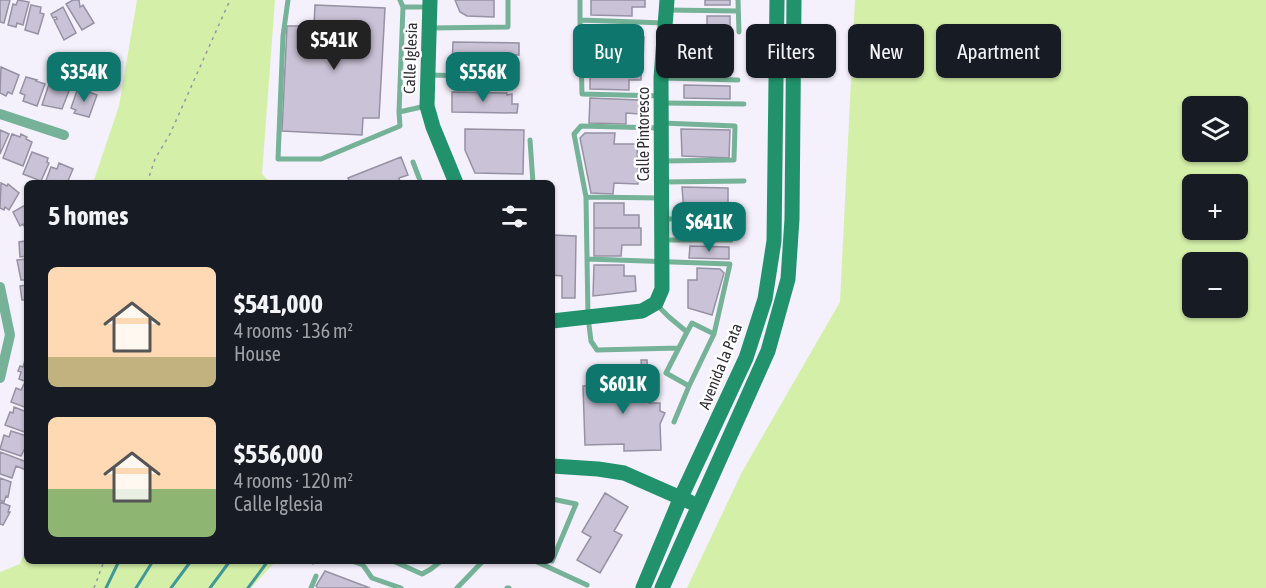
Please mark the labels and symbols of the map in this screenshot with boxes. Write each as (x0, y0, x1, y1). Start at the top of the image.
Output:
pin: $541K (292, 20, 376, 71)
street label: Calle Iglesia (400, 22, 421, 94)
pin: $354K (42, 52, 126, 103)
pin: $556K (441, 52, 525, 103)
street label: Calle Pintoresco (634, 87, 652, 181)
pin: $641K (667, 202, 751, 253)
street label: Avenida la Pata (695, 320, 745, 412)
pin: $601K (581, 364, 665, 415)

